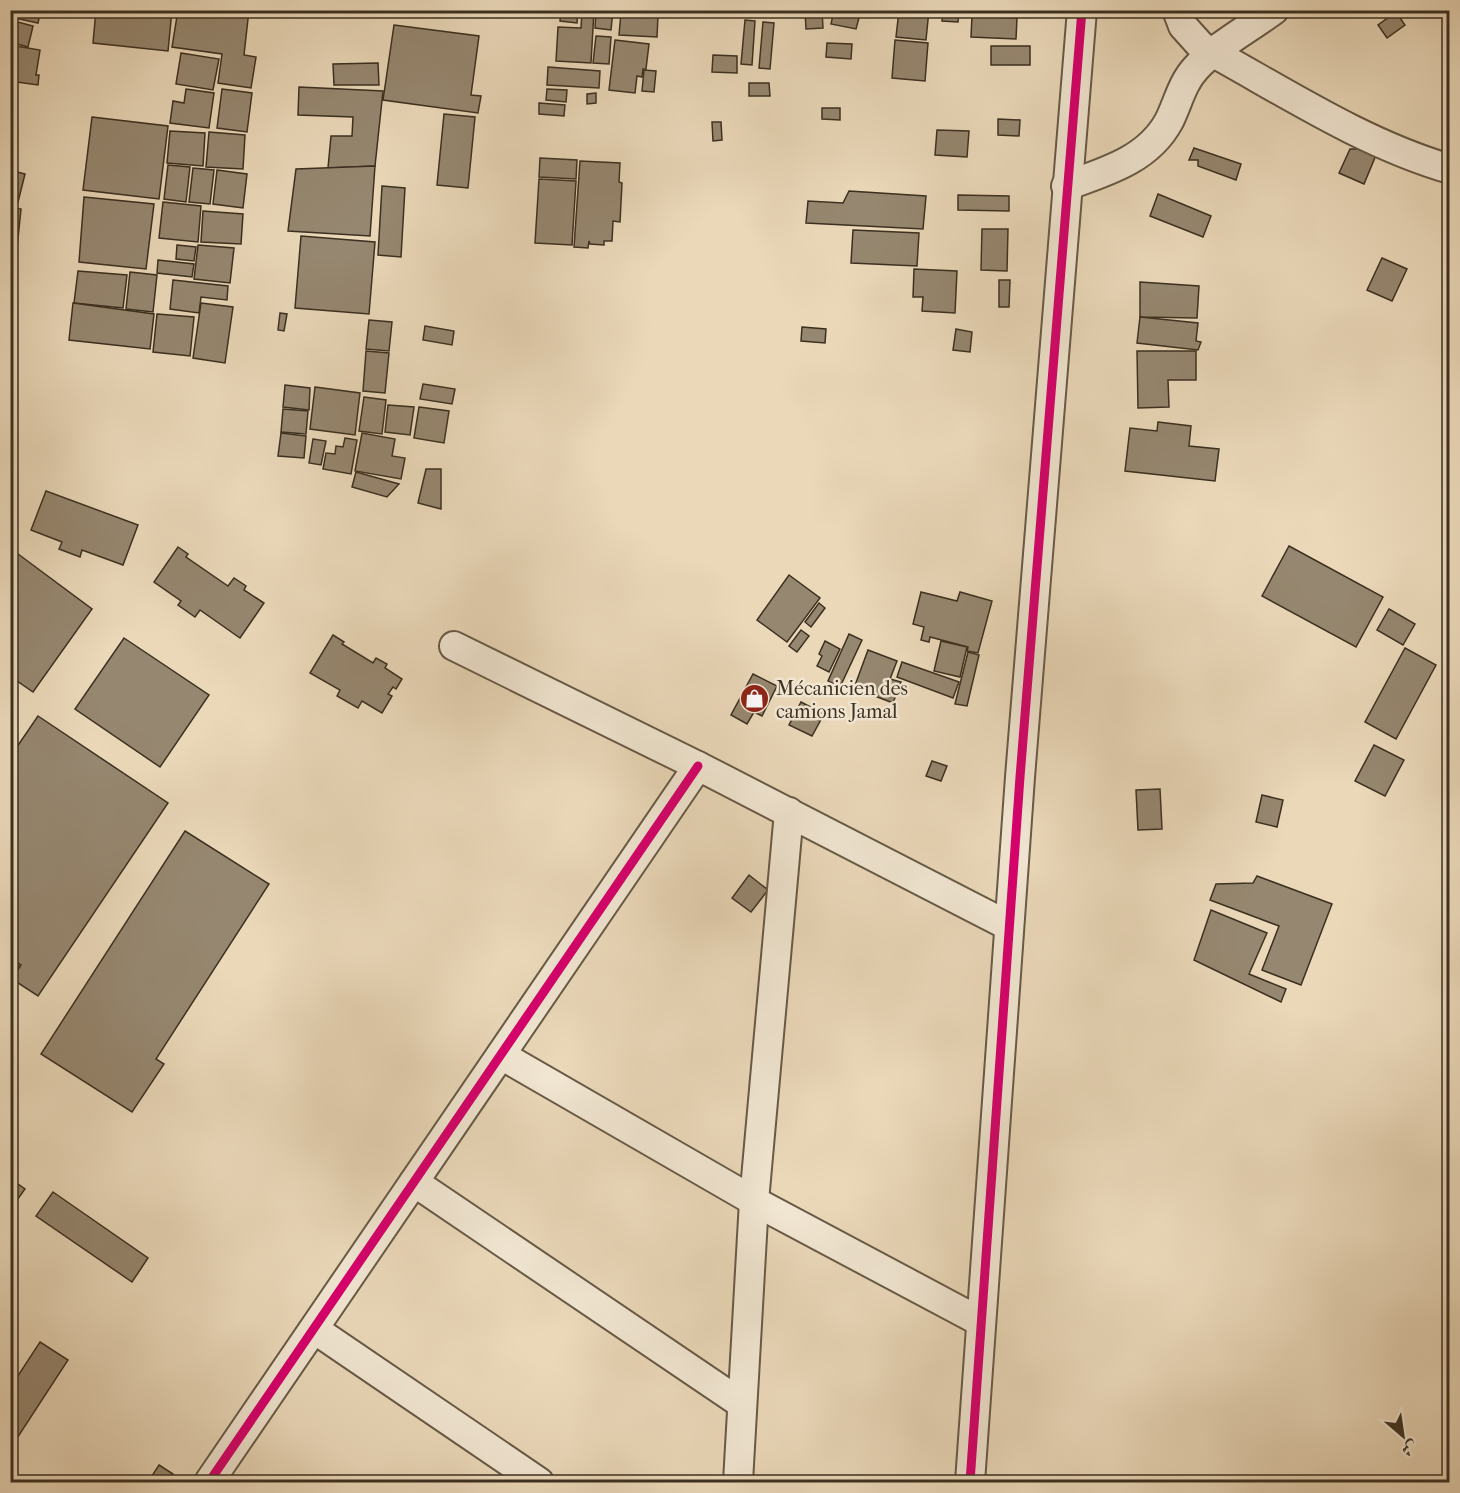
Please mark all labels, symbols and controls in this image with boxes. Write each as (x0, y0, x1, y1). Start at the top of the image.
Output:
place label: Mécanicien des camions Jamal (776, 677, 908, 723)
shop icon: Mécanicien des camions Jamal (739, 683, 771, 715)
north arrow (1373, 1406, 1433, 1466)
text: ش (1398, 1437, 1422, 1461)

